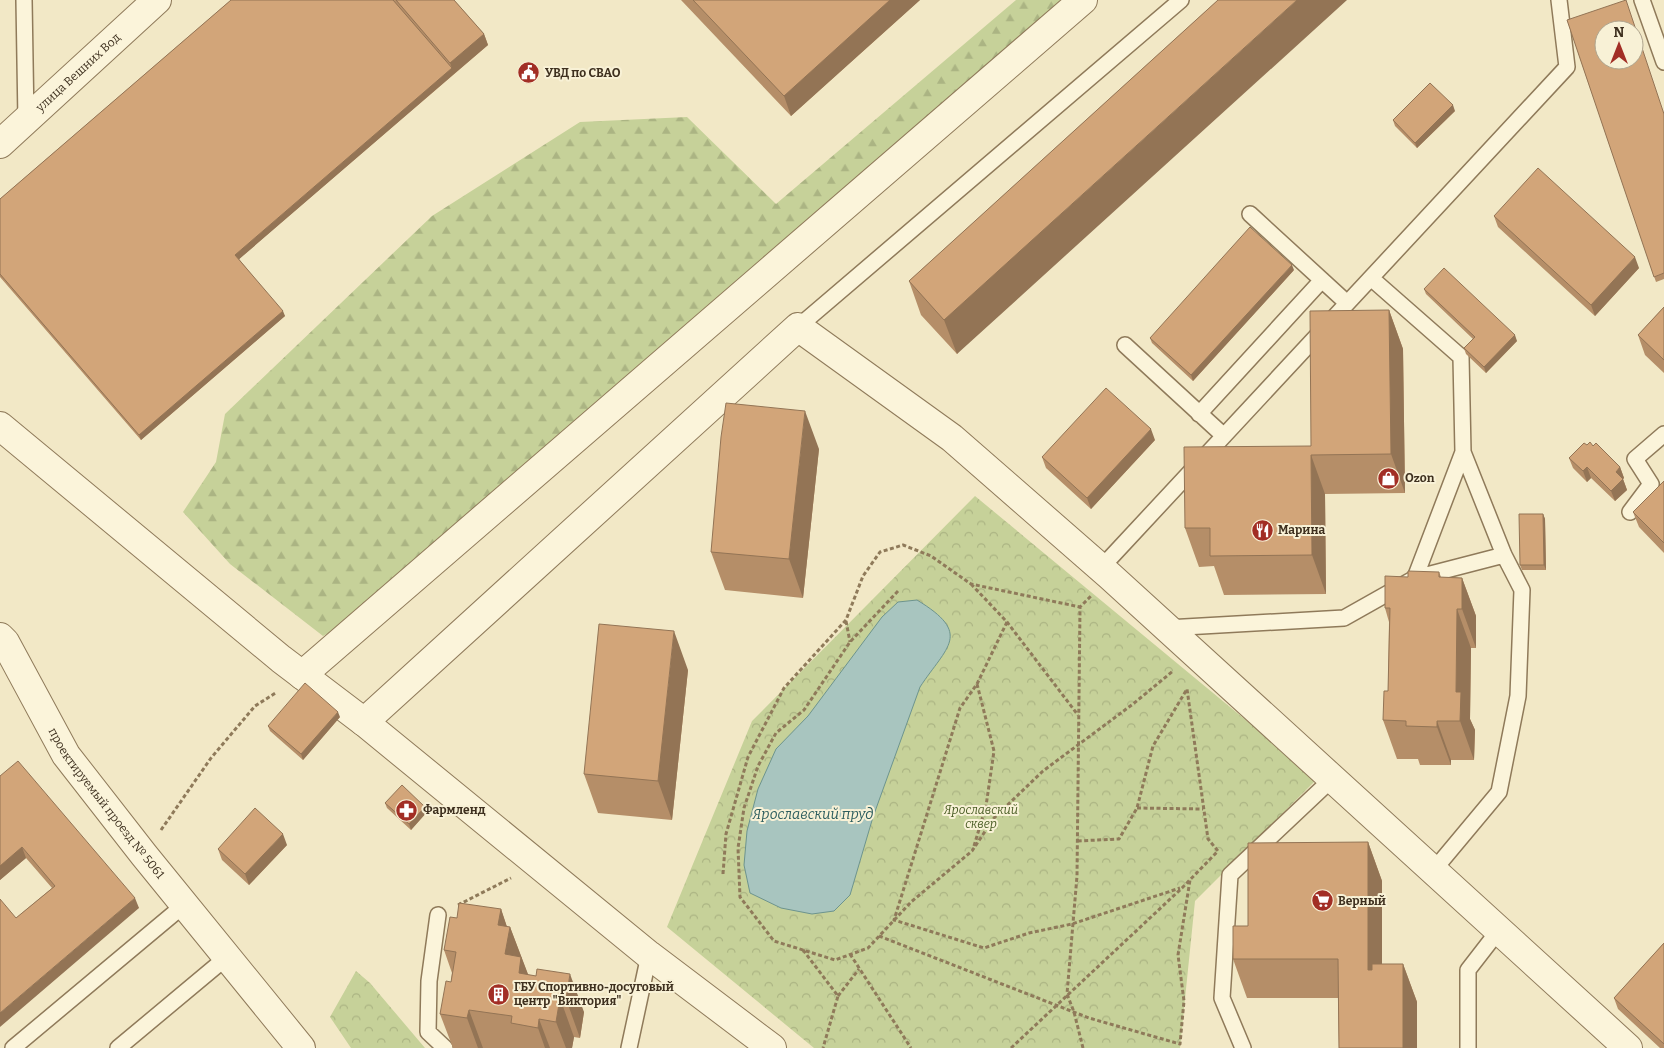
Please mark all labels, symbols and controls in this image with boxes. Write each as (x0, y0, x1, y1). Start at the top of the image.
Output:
north arrow (1594, 20, 1644, 70)
text: N (1614, 24, 1625, 41)
street label: улица Вешних Вод (32, 30, 123, 115)
public building icon: УВД по СВАО (517, 61, 541, 85)
place label: УВД по СВАО (545, 66, 621, 80)
shop icon: Ozon (1377, 466, 1401, 490)
place label: Ozon (1405, 471, 1435, 485)
restaurant icon: Марина (1250, 518, 1274, 542)
place label: Марина (1278, 523, 1325, 537)
street label: проектируемый проезд № 5061 (46, 725, 167, 881)
pharmacy icon: Фармленд (395, 798, 419, 822)
place label: Фармленд (423, 803, 486, 817)
park label: Ярославский сквер (943, 803, 1018, 831)
water label: Ярославский пруд (752, 806, 874, 823)
supermarket icon: Верный (1310, 889, 1334, 913)
place label: Верный (1338, 894, 1386, 908)
place label: ГБУ Спортивно-досуговый центр "Виктория" (514, 980, 674, 1008)
building icon: ГБУ Спортивно-досуговый центр "Виктория" (486, 982, 510, 1006)

